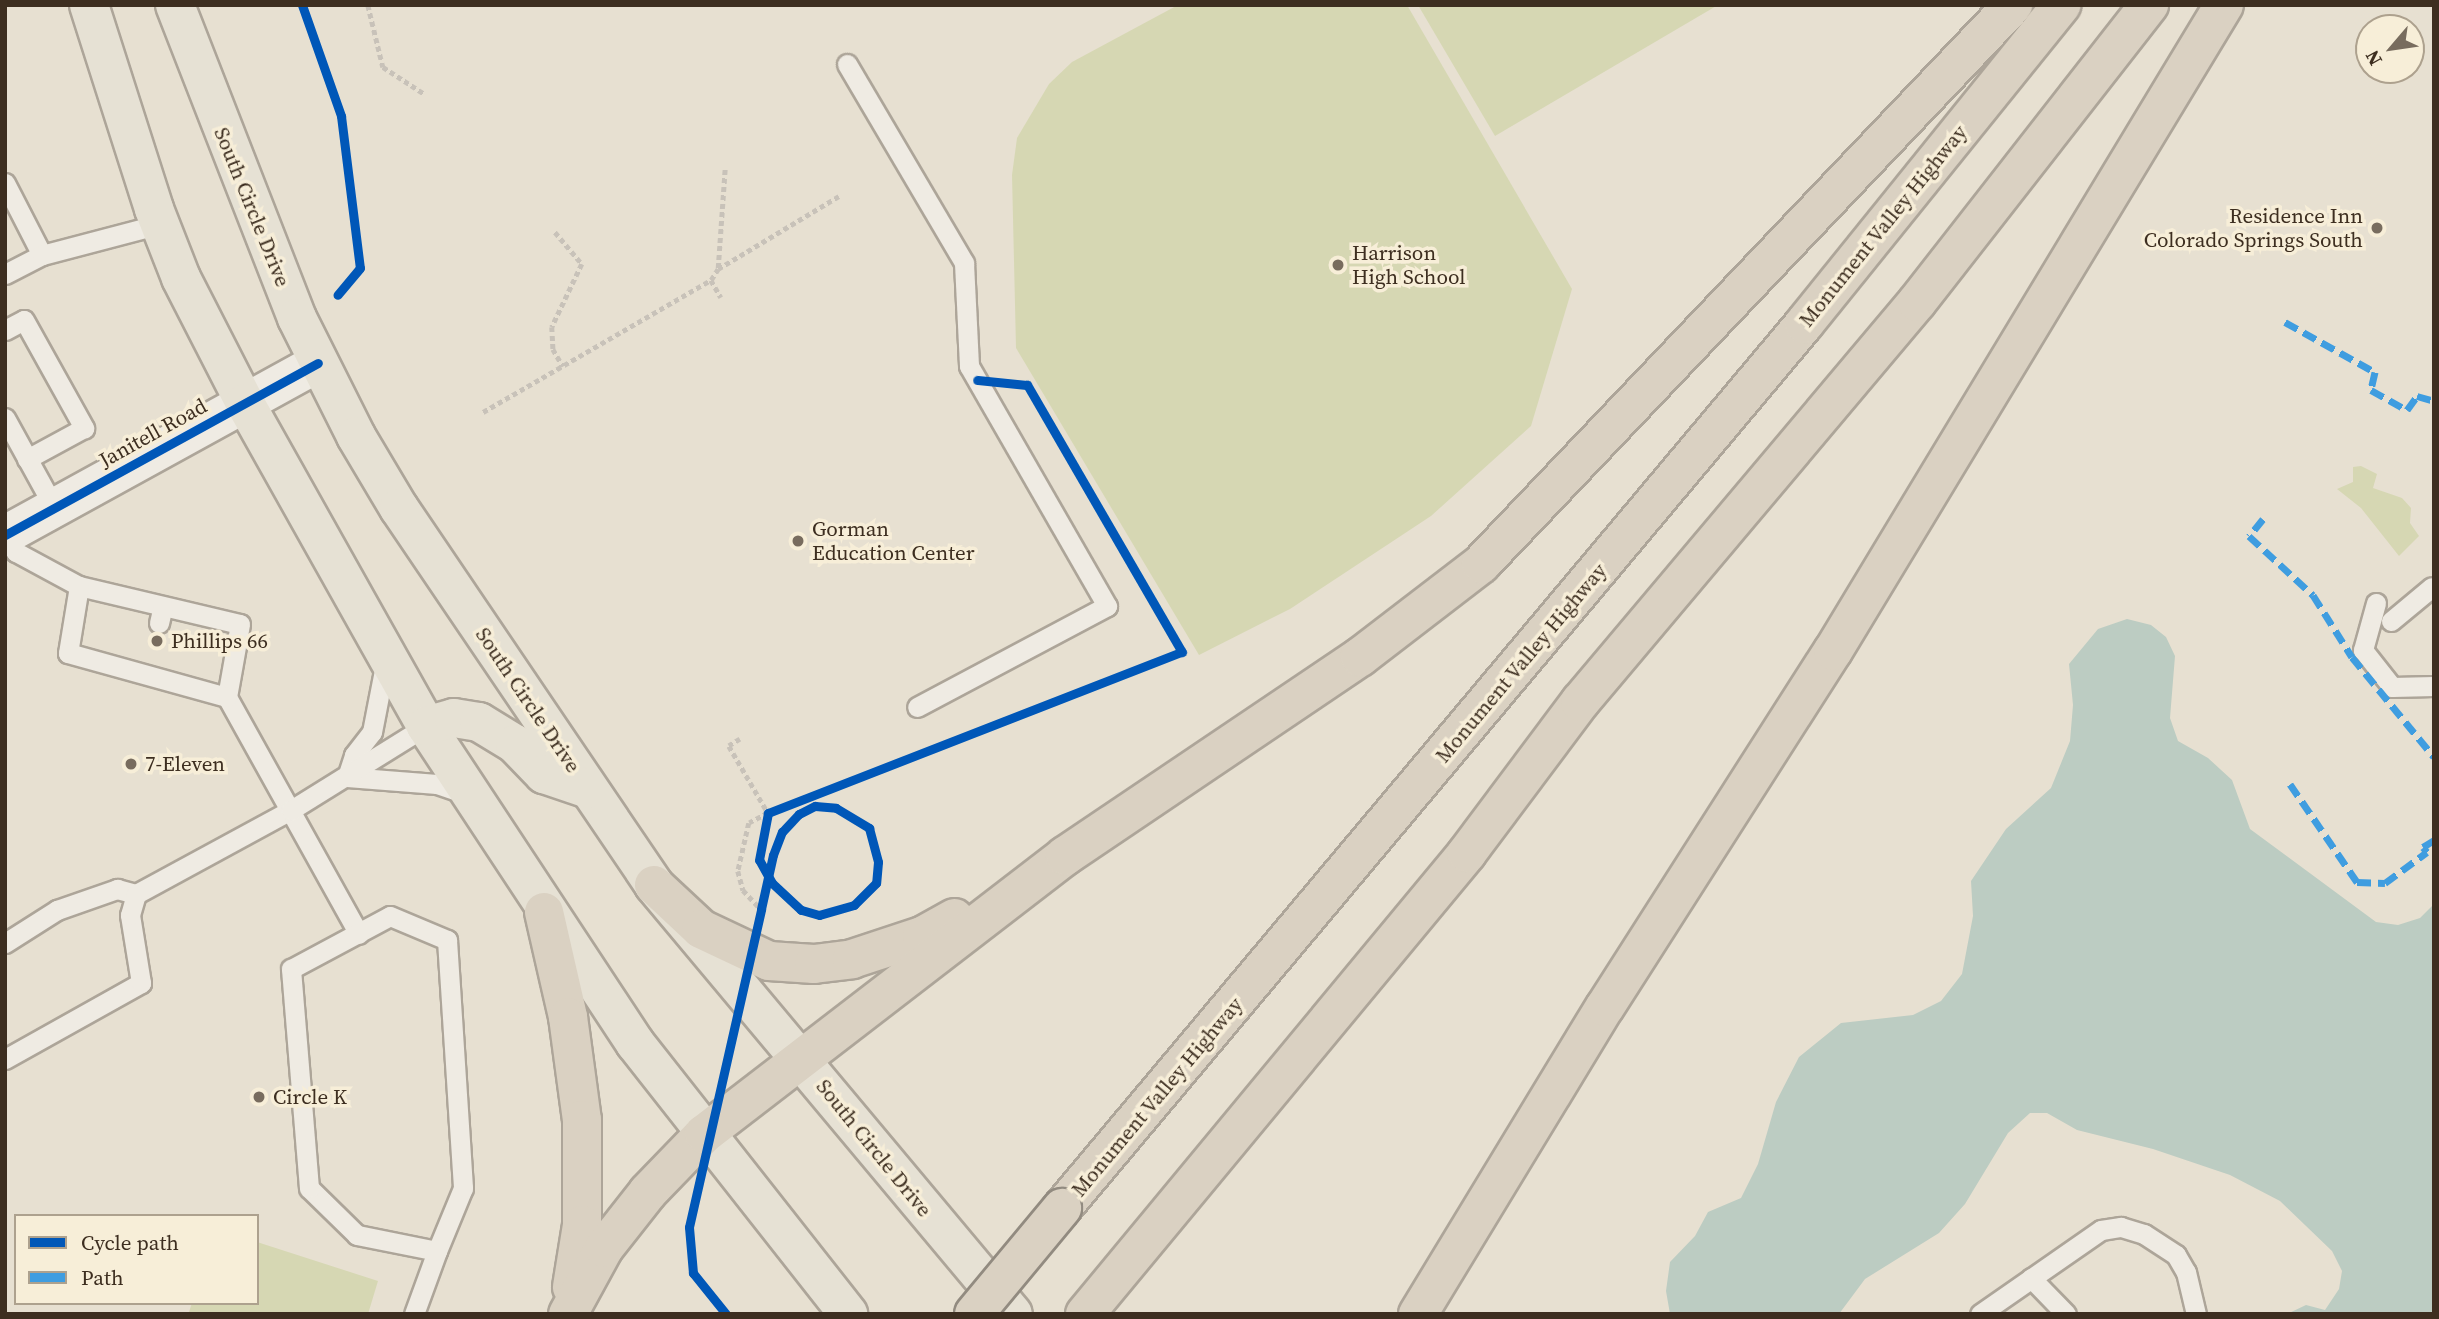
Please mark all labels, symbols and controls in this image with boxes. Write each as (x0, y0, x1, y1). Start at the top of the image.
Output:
north arrow (2355, 14, 2425, 84)
text: N (2359, 46, 2388, 71)
street label: Monument Valley Highway (1794, 120, 1972, 332)
street label: South Circle Drive (209, 124, 295, 290)
place label: Residence Inn Colorado Springs South (2144, 203, 2363, 253)
marker: Residence Inn Colorado Springs South (2369, 220, 2385, 236)
place label: Harrison High School (1352, 240, 1465, 290)
marker: Harrison High School (1330, 257, 1346, 273)
street label: Janitell Road (95, 393, 211, 473)
place label: Gorman Education Center (812, 516, 975, 566)
marker: Gorman Education Center (790, 533, 806, 549)
street label: Monument Valley Highway (1430, 558, 1612, 768)
street label: South Circle Drive (470, 623, 586, 777)
place label: Phillips 66 (171, 628, 268, 654)
marker: Phillips 66 (149, 633, 165, 649)
place label: 7-Eleven (145, 751, 225, 777)
marker: 7-Eleven (123, 756, 139, 772)
street label: Monument Valley Highway (1066, 992, 1248, 1202)
street label: South Circle Drive (811, 1074, 937, 1222)
place label: Circle K (273, 1084, 347, 1110)
marker: Circle K (251, 1089, 267, 1105)
legend (14, 1214, 259, 1305)
text: Cycle path (81, 1228, 179, 1257)
text: Path (81, 1263, 124, 1292)

